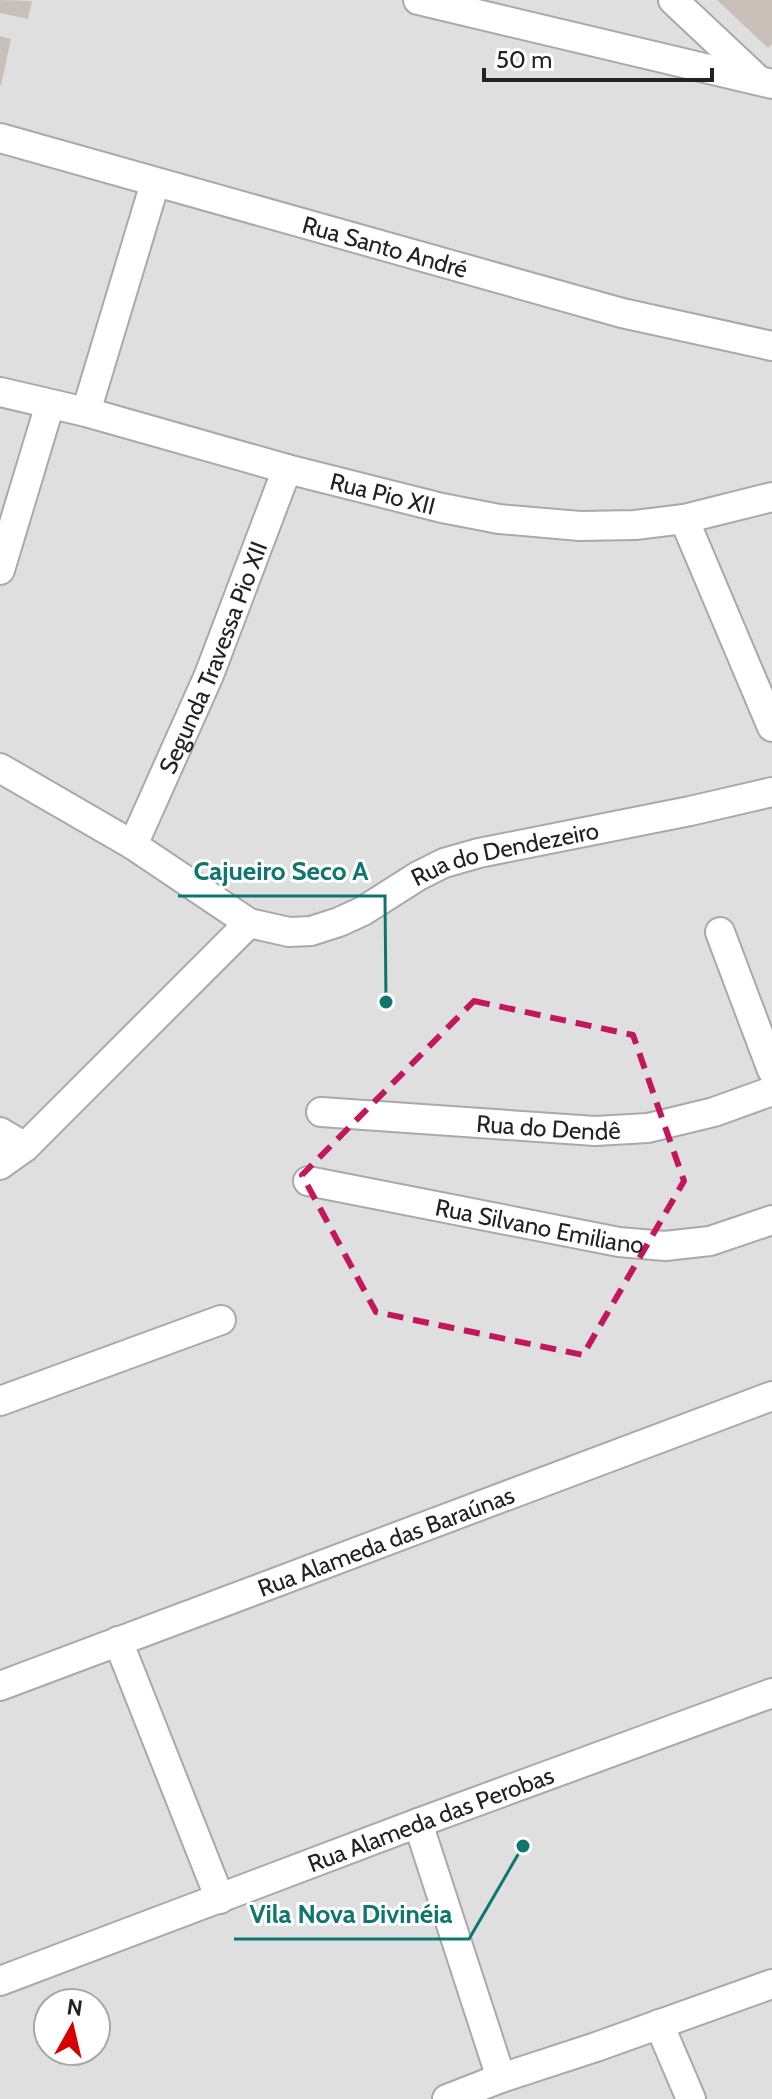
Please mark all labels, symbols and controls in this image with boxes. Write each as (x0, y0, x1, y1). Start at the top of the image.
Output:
scale bar (484, 32, 712, 82)
text: 50 m (496, 45, 552, 74)
street label: Rua Santo André (299, 209, 471, 283)
street label: Rua Pio XII (327, 466, 438, 520)
street label: Segunda Travessa Pio XII (152, 537, 273, 778)
street label: Rua do Dendezeiro (406, 815, 601, 892)
callout: Cajueiro Seco A (178, 846, 385, 896)
text: Cajueiro Seco A (193, 855, 369, 887)
street label: Rua do Dendê (475, 1108, 621, 1145)
street label: Rua Silvano Emiliano (433, 1192, 645, 1259)
street label: Rua Alameda das Baraúnas (253, 1480, 518, 1602)
street label: Rua Alameda das Perobas (303, 1760, 558, 1878)
callout: Vila Nova Divinéia (234, 1889, 469, 1939)
text: Vila Nova Divinéia (250, 1898, 452, 1930)
north arrow (32, 1987, 112, 2067)
text: N (65, 1993, 84, 2022)

